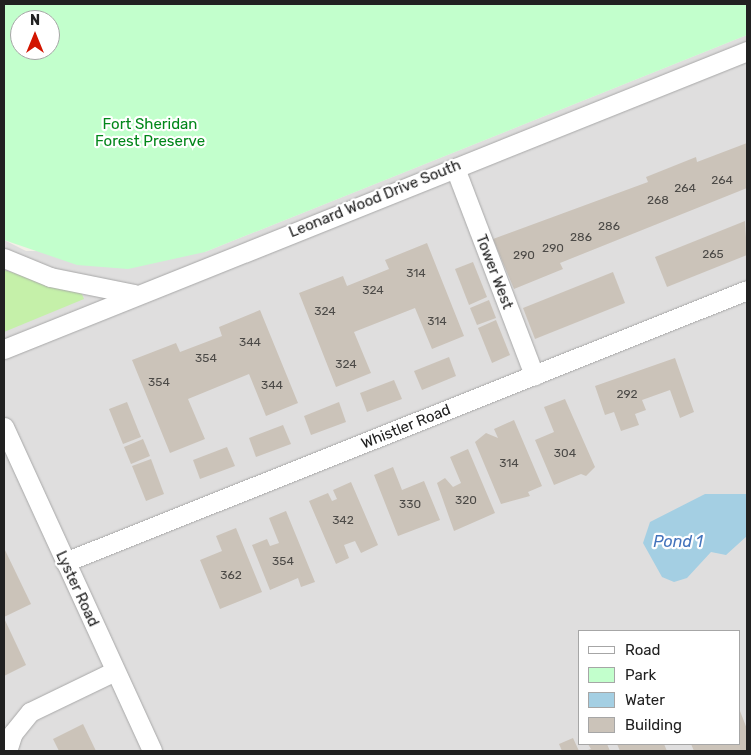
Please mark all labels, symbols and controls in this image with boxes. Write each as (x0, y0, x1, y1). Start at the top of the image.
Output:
north arrow (10, 10, 60, 60)
text: N (30, 12, 40, 29)
park label: Fort Sheridan Forest Preserve (95, 115, 205, 150)
street label: Leonard Wood Drive South (286, 156, 464, 242)
house number: 264 (711, 174, 733, 188)
house number: 264 (674, 182, 696, 196)
house number: 268 (647, 194, 669, 208)
house number: 286 (598, 220, 620, 234)
house number: 286 (570, 231, 592, 245)
street label: Tower West (471, 232, 517, 312)
house number: 290 (542, 242, 564, 256)
house number: 265 (702, 248, 724, 262)
house number: 290 (513, 249, 535, 263)
house number: 314 (406, 267, 426, 281)
house number: 324 (362, 284, 384, 298)
house number: 324 (314, 305, 336, 319)
house number: 314 (427, 315, 447, 329)
house number: 344 (239, 336, 261, 350)
house number: 354 (195, 352, 217, 366)
house number: 324 (335, 358, 357, 372)
house number: 354 (148, 376, 170, 390)
house number: 344 (261, 379, 283, 393)
house number: 292 (616, 388, 638, 402)
street label: Whistler Road (358, 401, 454, 453)
house number: 304 (554, 447, 576, 461)
house number: 314 (499, 457, 519, 471)
house number: 320 (455, 494, 477, 508)
house number: 330 (399, 498, 421, 512)
house number: 342 (332, 514, 354, 528)
water label: Pond 1 (653, 532, 703, 552)
street label: Lyster Road (52, 548, 102, 630)
house number: 354 (272, 555, 294, 569)
house number: 362 (220, 569, 242, 583)
legend (578, 630, 741, 745)
text: Road (625, 641, 661, 659)
text: Park (625, 666, 656, 684)
text: Water (625, 691, 665, 709)
text: Building (625, 716, 682, 734)

